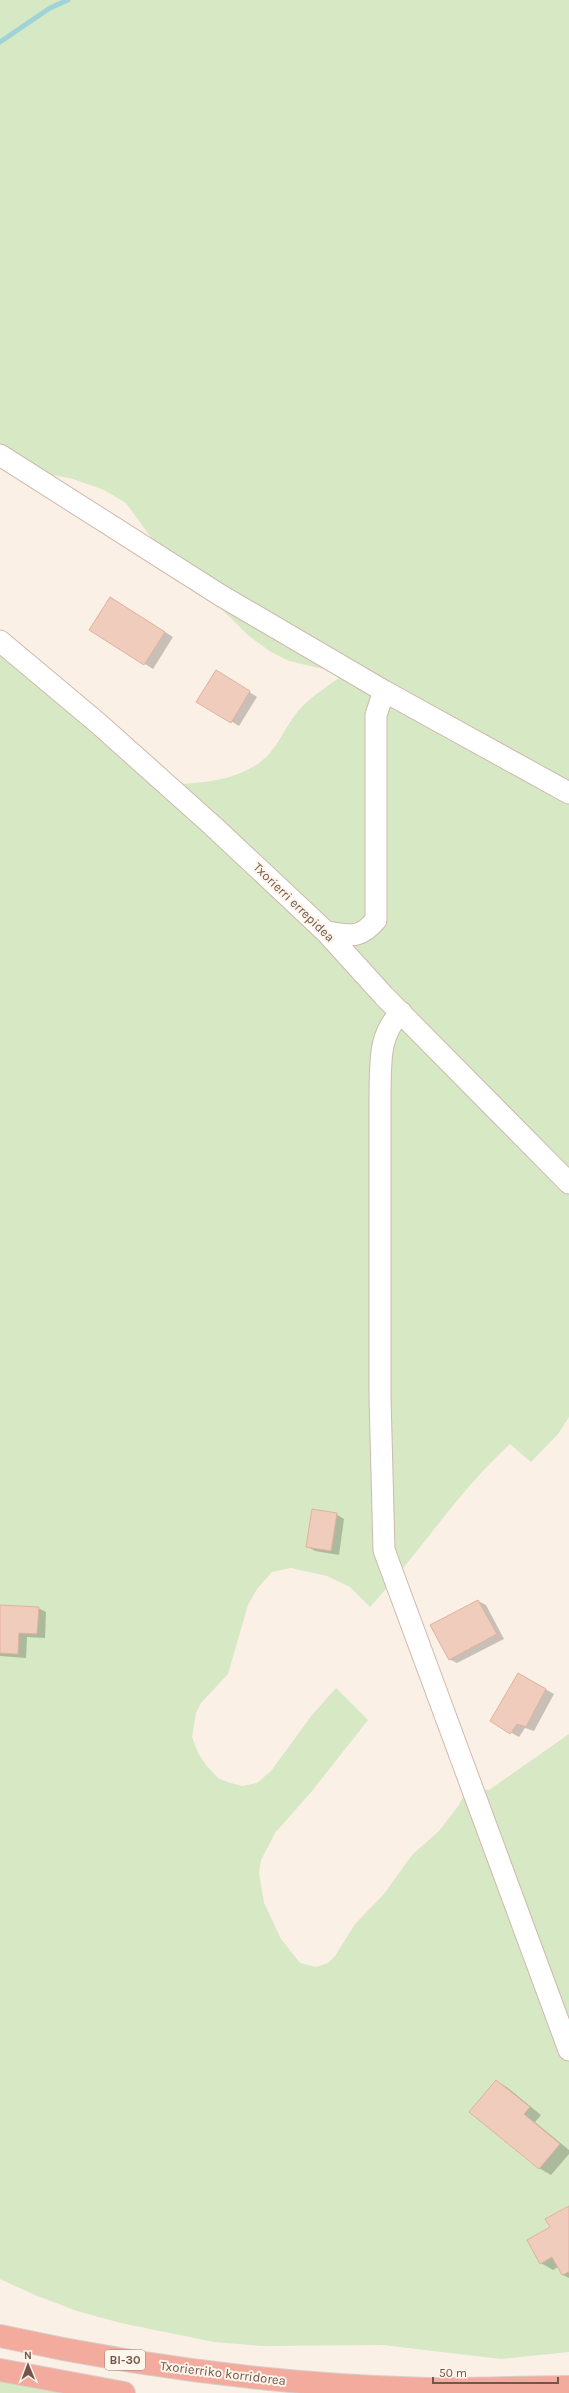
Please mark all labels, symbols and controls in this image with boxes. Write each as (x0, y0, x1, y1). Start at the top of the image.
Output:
street label: Txorierri errepidea (250, 859, 338, 945)
north arrow (8, 2345, 48, 2385)
text: N (24, 2349, 32, 2362)
road number: BI-30 (105, 2350, 145, 2370)
street label: Txorierriko korridorea (159, 2358, 287, 2388)
scale bar (433, 2359, 558, 2385)
text: 50 m (439, 2366, 467, 2380)

